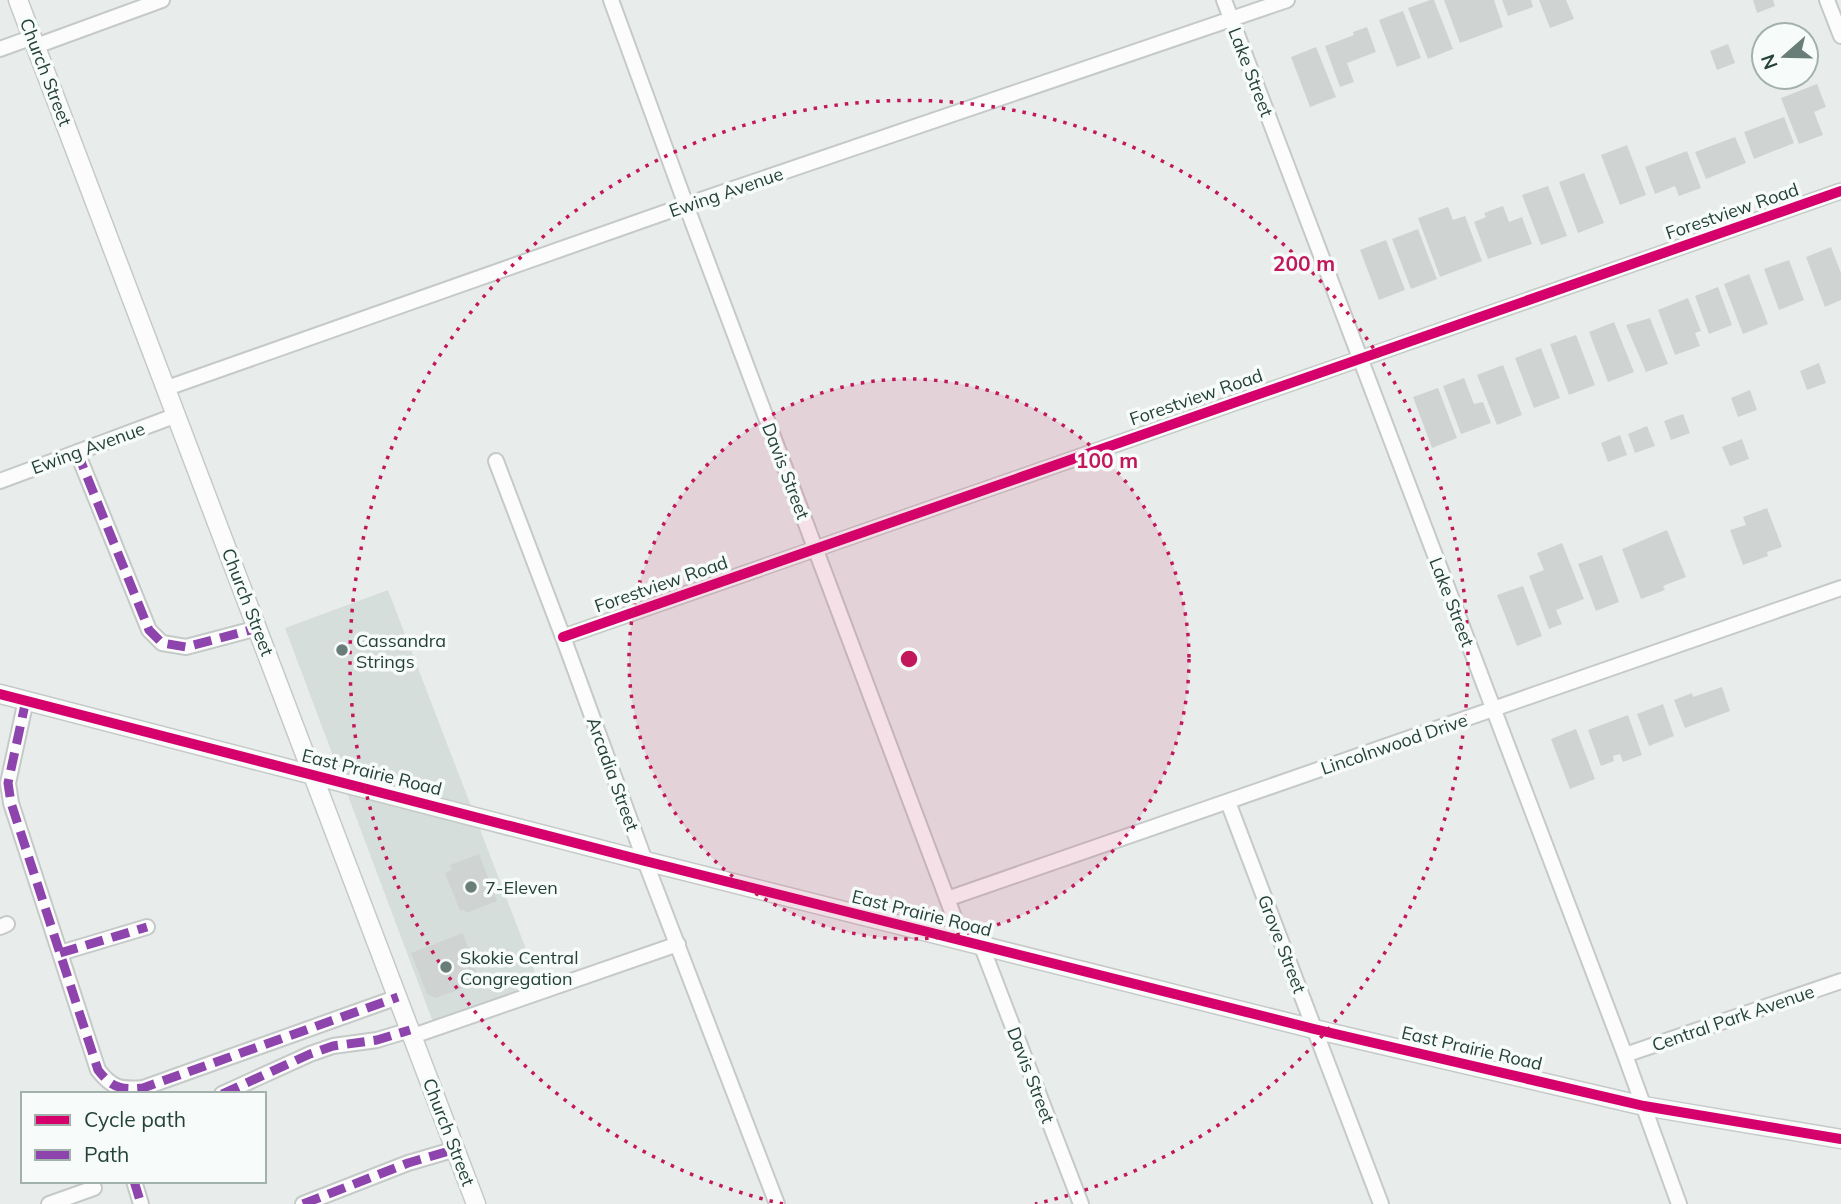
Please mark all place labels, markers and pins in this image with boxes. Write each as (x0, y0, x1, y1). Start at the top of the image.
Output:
place label: Cassandra Strings (356, 629, 446, 673)
marker: Cassandra Strings (334, 642, 350, 658)
centre of rings (897, 647, 921, 671)
place label: 7-Eleven (485, 876, 558, 899)
marker: 7-Eleven (463, 879, 479, 895)
place label: Skokie Central Congregation (460, 946, 578, 990)
marker: Skokie Central Congregation (438, 959, 454, 975)

